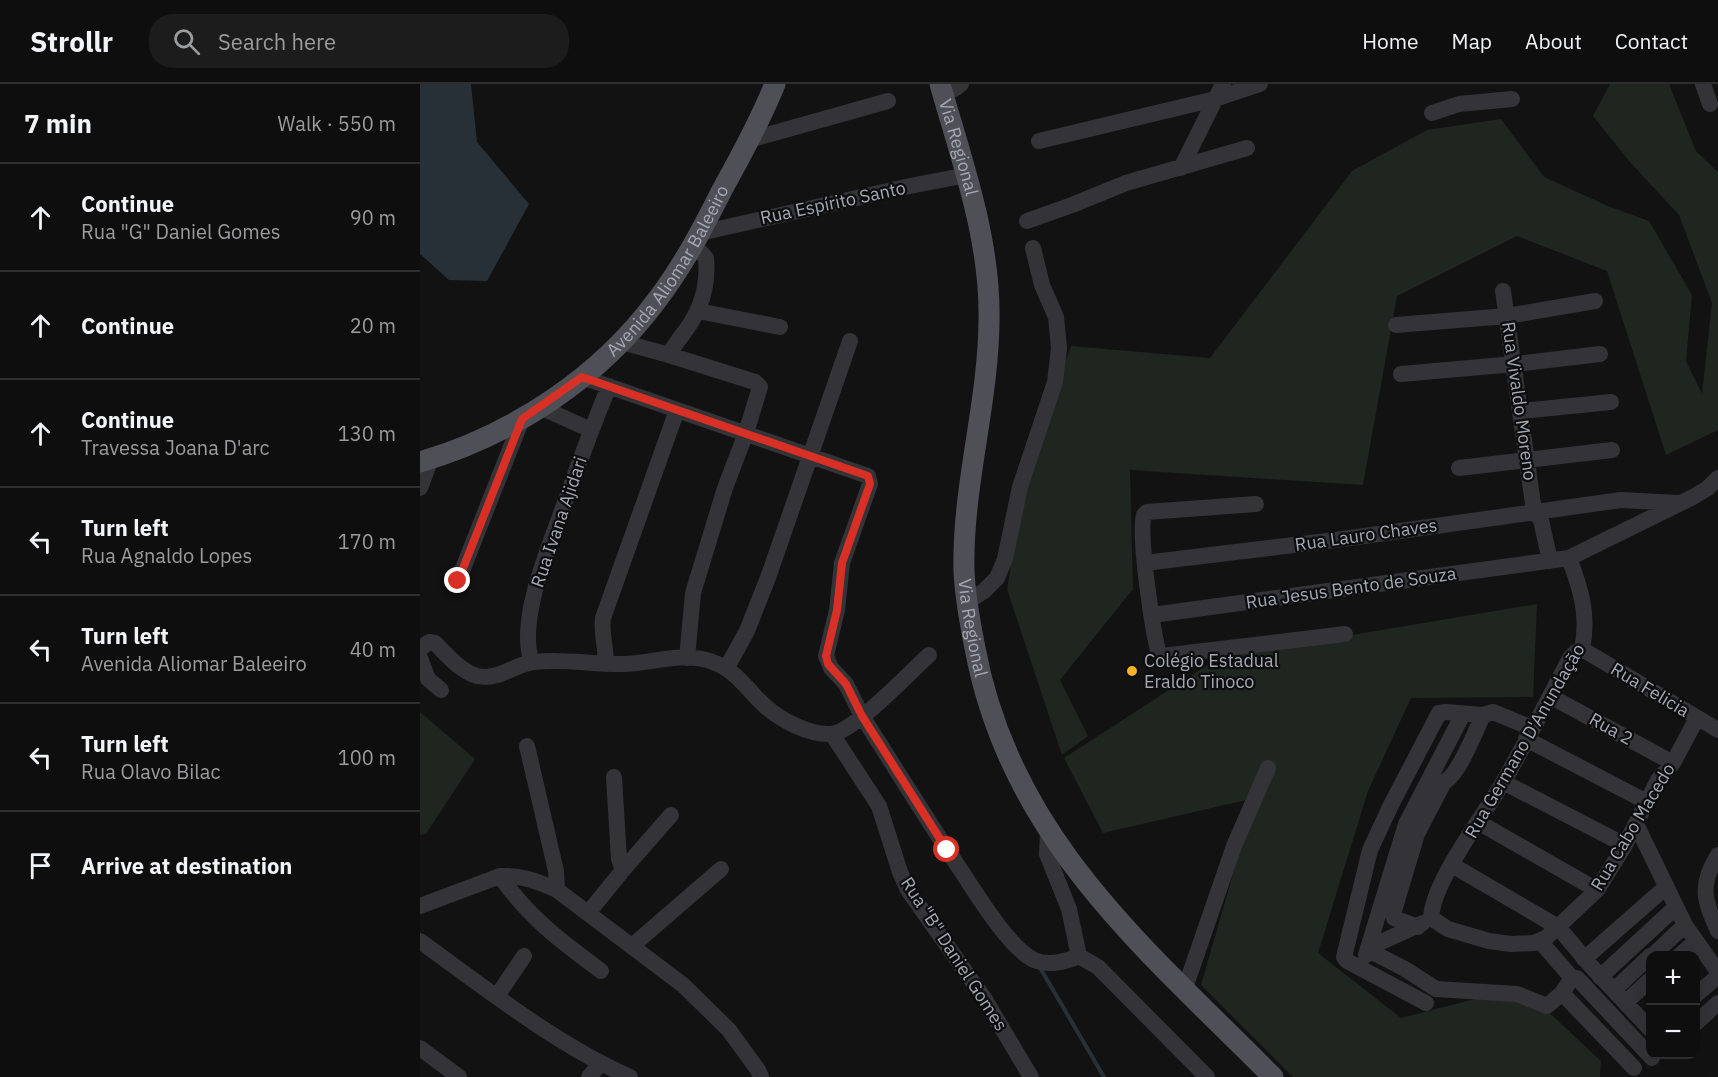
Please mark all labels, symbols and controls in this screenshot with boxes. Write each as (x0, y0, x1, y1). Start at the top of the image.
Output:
search box (149, 14, 569, 68)
text: Strollr (30, 23, 113, 60)
icon: search (170, 25, 203, 58)
text: Search here (218, 27, 336, 56)
text: Home (1362, 27, 1419, 55)
text: Map (1452, 27, 1492, 55)
text: About (1525, 27, 1582, 55)
text: Contact (1615, 27, 1688, 55)
street label: Via Regional (934, 96, 984, 198)
text: 7 min (24, 106, 92, 140)
text: Walk · 550 m (278, 110, 396, 137)
street label: Rua Espírito Santo (758, 176, 908, 229)
street label: Avenida Aliomar Baleeiro (601, 181, 734, 361)
text: Continue (81, 189, 174, 218)
icon: ahead (24, 201, 57, 234)
text: 90 m (350, 204, 396, 231)
text: Rua "G" Daniel Gomes (81, 218, 280, 245)
icon: ahead (24, 309, 57, 342)
text: Continue (81, 311, 174, 340)
text: 20 m (350, 312, 396, 339)
street label: Rua Vivaldo Moreno (1497, 320, 1542, 482)
text: Continue (81, 405, 174, 434)
icon: ahead (24, 417, 57, 450)
text: 130 m (338, 420, 396, 447)
text: Travessa Joana D'arc (81, 434, 270, 461)
street label: Rua Ivana Ajidari (525, 453, 592, 590)
text: Turn left (81, 513, 169, 542)
street label: Rua Lauro Chaves (1293, 513, 1439, 556)
icon: left (24, 525, 57, 558)
text: 170 m (338, 528, 396, 555)
text: Rua Agnaldo Lopes (81, 542, 252, 569)
street label: Rua Jesus Bento de Souza (1244, 561, 1458, 614)
route end (444, 567, 470, 593)
street label: Via Regional (953, 578, 993, 679)
text: Turn left (81, 621, 169, 650)
icon: left (24, 633, 57, 666)
text: 40 m (350, 636, 396, 663)
street label: Rua Germano D'Anundação (1459, 639, 1590, 842)
place label: Colégio Estadual Eraldo Tinoco (1144, 649, 1279, 693)
text: Avenida Aliomar Baleeiro (81, 650, 307, 677)
street label: Rua Felicia (1607, 657, 1694, 722)
marker: Colégio Estadual Eraldo Tinoco (1125, 664, 1139, 678)
street label: Rua 2 (1585, 707, 1637, 750)
text: Turn left (81, 729, 169, 758)
icon: left (24, 741, 57, 774)
text: 100 m (338, 744, 396, 771)
text: Rua Olavo Bilac (81, 758, 221, 785)
street label: Rua Cabo Macedo (1585, 759, 1680, 895)
route start (933, 836, 959, 862)
icon: arrive (24, 849, 57, 882)
text: Arrive at destination (81, 851, 292, 880)
street label: Rua "B" Daniel Gomes (896, 872, 1013, 1035)
map controls (1646, 951, 1700, 1059)
button: + (1646, 951, 1700, 1005)
button: − (1646, 1005, 1700, 1059)

